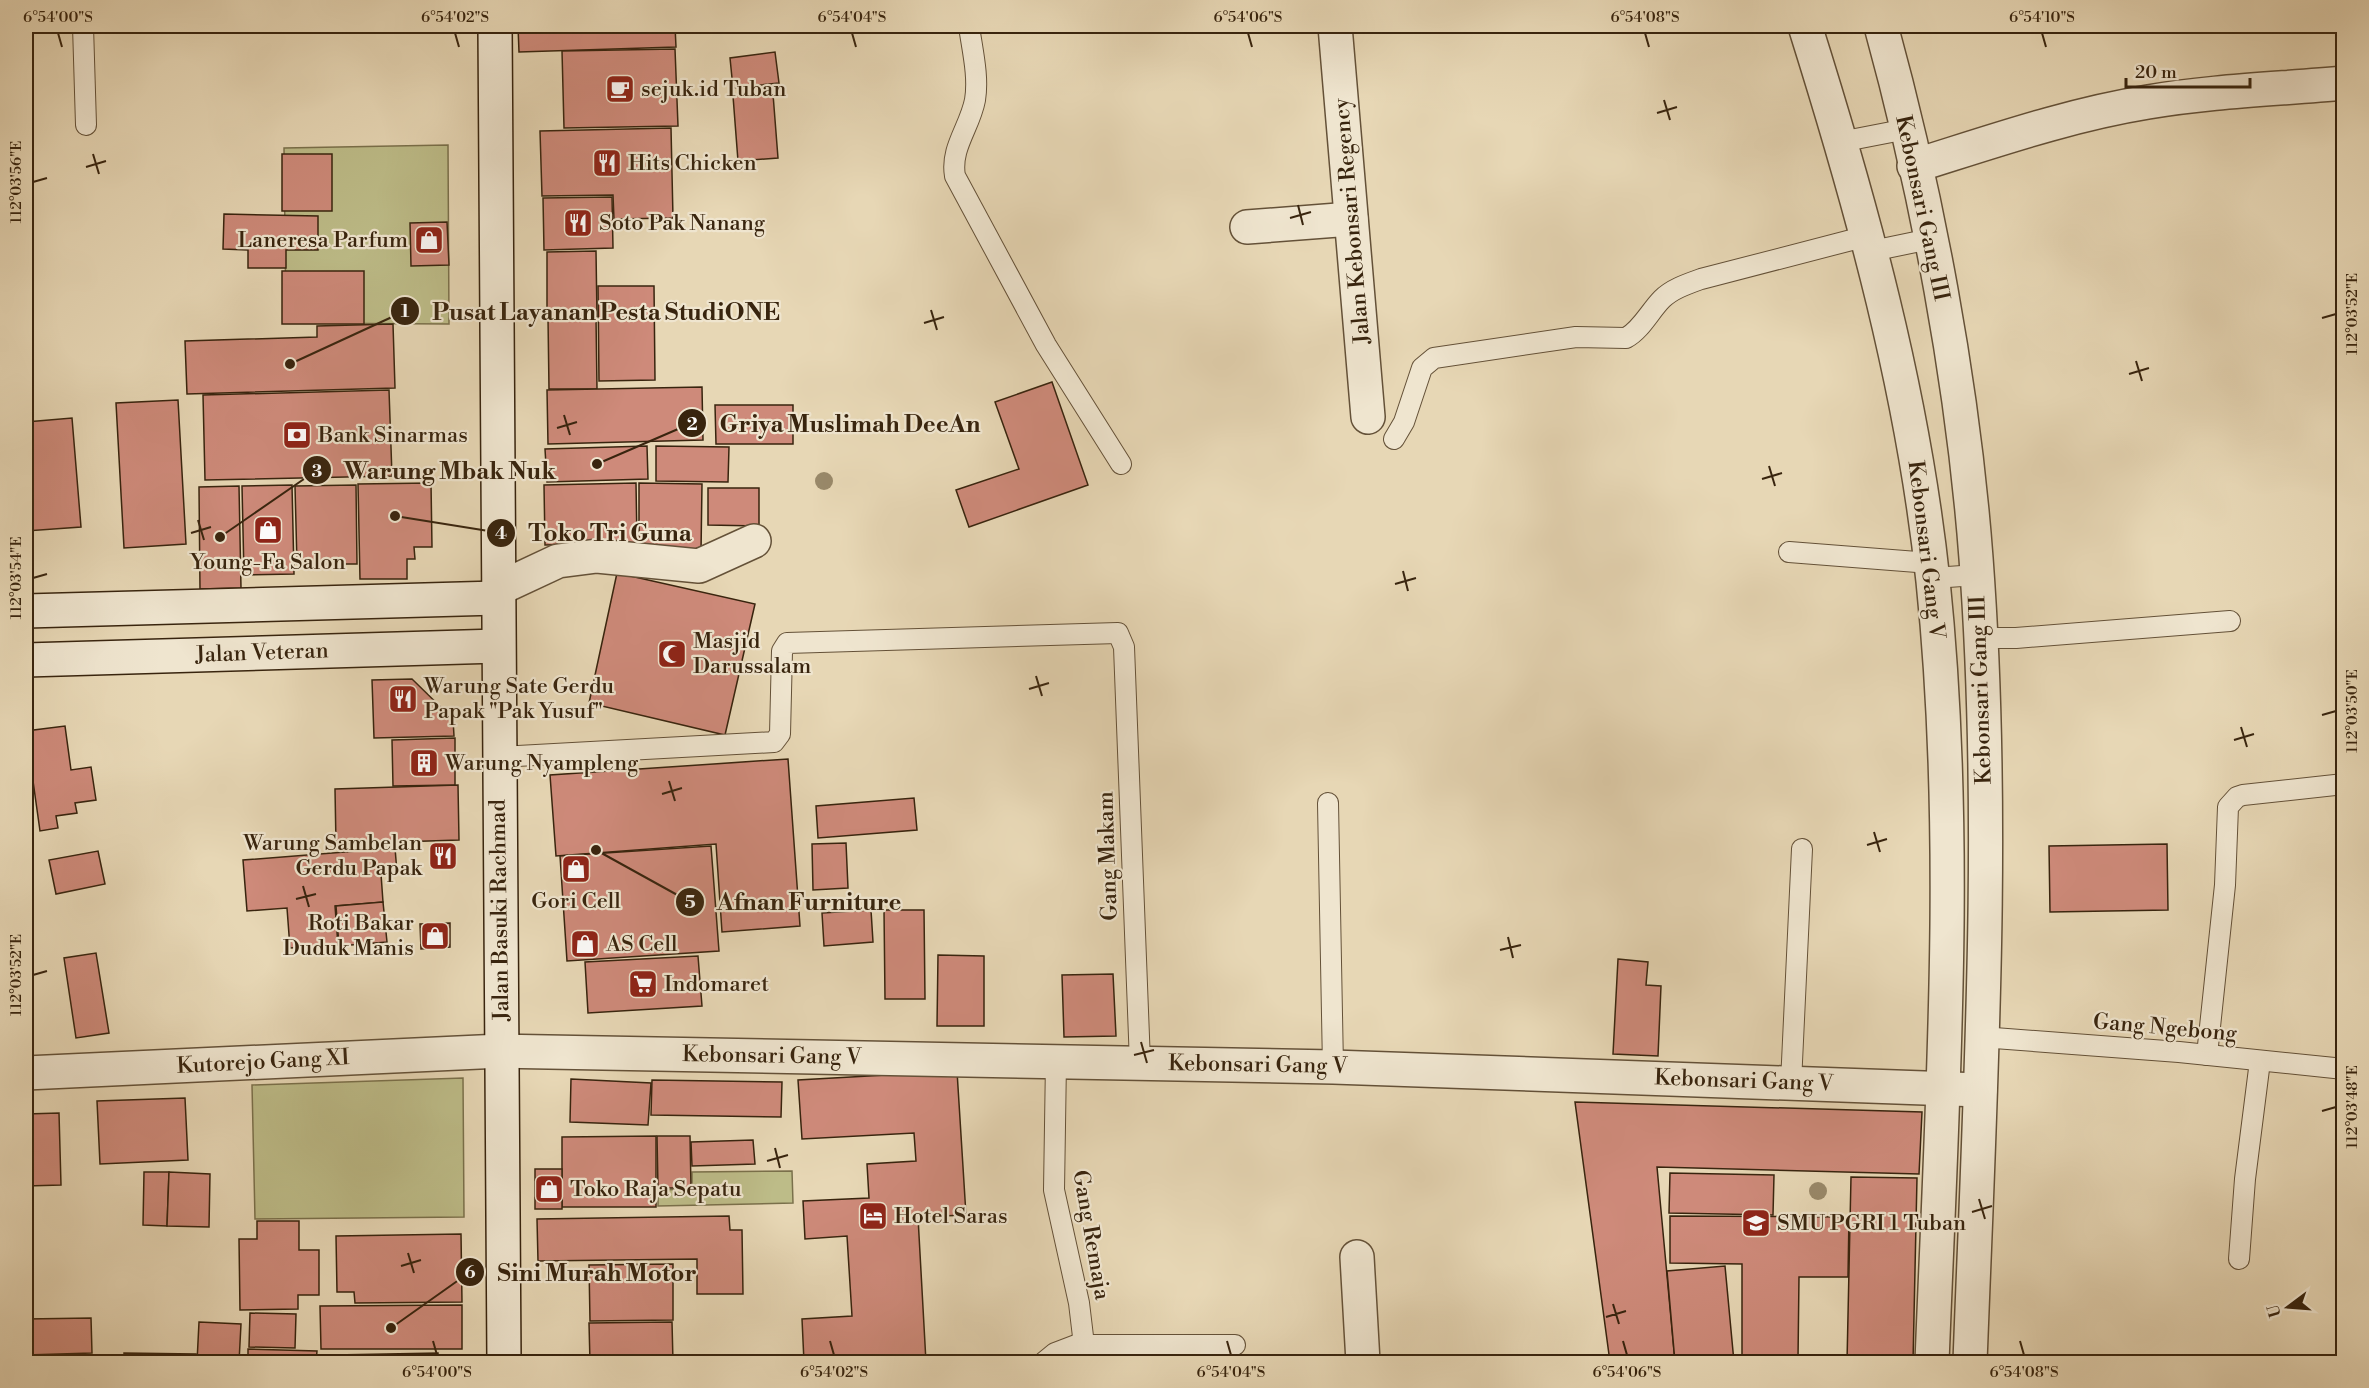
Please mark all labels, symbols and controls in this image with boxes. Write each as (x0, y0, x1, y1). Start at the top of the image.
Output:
text: 6°54'00"S (23, 8, 93, 27)
text: 6°54'02"S (421, 8, 489, 27)
text: 6°54'04"S (818, 8, 886, 27)
text: 6°54'06"S (1214, 8, 1282, 27)
text: 6°54'08"S (1610, 8, 1680, 27)
text: 6°54'10"S (2009, 8, 2075, 27)
scale bar (2126, 51, 2250, 89)
text: 20 m (2135, 61, 2177, 84)
cafe icon: sejuk.id Tuban (604, 73, 636, 105)
place label: sejuk.id Tuban (641, 76, 786, 103)
street label: Jalan Kebonsari Regency (1328, 97, 1376, 346)
street label: Kebonsari Gang III (1889, 113, 1955, 304)
text: 112°03'56"E (7, 141, 26, 223)
restaurant icon: Hits Chicken (591, 147, 623, 179)
place label: Hits Chicken (628, 150, 757, 177)
restaurant icon: Soto Pak Nanang (562, 207, 594, 239)
place label: Soto Pak Nanang (599, 210, 766, 237)
shop icon: Laneresa Parfum (413, 224, 445, 256)
place label: Laneresa Parfum (237, 227, 408, 254)
text: 112°03'52"E (2343, 273, 2362, 355)
callout: Pusat Layanan Pesta StudiONE (390, 290, 792, 332)
text: Pusat Layanan Pesta StudiONE (432, 298, 780, 328)
text: 1 (401, 300, 410, 323)
callout: Griya Muslimah DeeAn (677, 402, 992, 444)
text: Griya Muslimah DeeAn (719, 410, 981, 440)
text: 2 (686, 413, 698, 436)
bank icon: Bank Sinarmas (281, 419, 313, 451)
place label: Bank Sinarmas (317, 422, 468, 449)
callout: Warung Mbak Nuk (302, 449, 569, 491)
text: Warung Mbak Nuk (343, 457, 557, 487)
street label: Kebonsari Gang V (1902, 459, 1950, 641)
text: 3 (312, 460, 323, 483)
callout: Toko Tri Guna (486, 512, 703, 554)
shop icon: Young-Fa Salon (252, 514, 284, 546)
text: Toko Tri Guna (528, 519, 693, 549)
text: 4 (495, 522, 507, 545)
text: 112°03'54"E (7, 536, 26, 620)
place label: Young-Fa Salon (189, 549, 346, 576)
street label: Kebonsari Gang III (1964, 594, 1998, 785)
place label: Masjid Darussalam (693, 628, 811, 680)
street label: Jalan Veteran (194, 637, 329, 669)
mosque icon: Masjid Darussalam (656, 638, 688, 670)
text: 112°03'50"E (2343, 669, 2362, 753)
place label: Warung Sate Gerdu Papak "Pak Yusuf" (423, 673, 615, 725)
restaurant icon: Warung Sate Gerdu Papak "Pak Yusuf" (387, 683, 419, 715)
building icon: Warung Nyampleng (408, 747, 440, 779)
place label: Warung Nyampleng (444, 750, 639, 777)
street label: Gang Makam (1092, 791, 1124, 921)
street label: Jalan Basuki Rachmad (485, 798, 515, 1022)
place label: Warung Sambelan Gerdu Papak (242, 830, 424, 882)
restaurant icon: Warung Sambelan Gerdu Papak (427, 840, 459, 872)
shop icon: Gori Cell (560, 853, 592, 885)
callout: Afnan Furniture (675, 881, 914, 923)
place label: Gori Cell (531, 888, 621, 915)
text: Afnan Furniture (716, 888, 902, 918)
text: 5 (684, 891, 696, 914)
place label: Roti Bakar Duduk Manis (283, 910, 414, 962)
shop icon: Roti Bakar Duduk Manis (419, 920, 451, 952)
shop icon: AS Cell (569, 928, 601, 960)
place label: AS Cell (605, 931, 678, 958)
text: 112°03'52"E (7, 934, 26, 1016)
supermarket icon: Indomaret (627, 968, 659, 1000)
place label: Indomaret (664, 971, 769, 998)
street label: Gang Ngebong (2092, 1008, 2239, 1048)
street label: Kebonsari Gang V (682, 1041, 862, 1071)
street label: Kutorejo Gang XI (176, 1044, 351, 1080)
street label: Kebonsari Gang V (1168, 1050, 1348, 1080)
street label: Kebonsari Gang V (1654, 1064, 1835, 1098)
text: 112°03'48"E (2343, 1065, 2362, 1149)
street label: Gang Remaja (1066, 1168, 1116, 1303)
shop icon: Toko Raja Sepatu (533, 1173, 565, 1205)
place label: Toko Raja Sepatu (570, 1176, 742, 1203)
hotel icon: Hotel Saras (857, 1200, 889, 1232)
place label: Hotel Saras (894, 1203, 1008, 1230)
school or university icon: SMU PGRI 1 Tuban (1740, 1207, 1772, 1239)
place label: SMU PGRI 1 Tuban (1777, 1210, 1966, 1237)
callout: Sini Murah Motor (455, 1251, 709, 1293)
text: Sini Murah Motor (497, 1259, 697, 1289)
text: 6 (464, 1261, 476, 1284)
north arrow (2258, 1277, 2318, 1337)
text: U (2263, 1302, 2286, 1320)
text: 6°54'00"S (402, 1363, 472, 1382)
text: 6°54'02"S (800, 1363, 868, 1382)
text: 6°54'04"S (1197, 1363, 1265, 1382)
text: 6°54'06"S (1593, 1363, 1661, 1382)
text: 6°54'08"S (1989, 1363, 2059, 1382)

